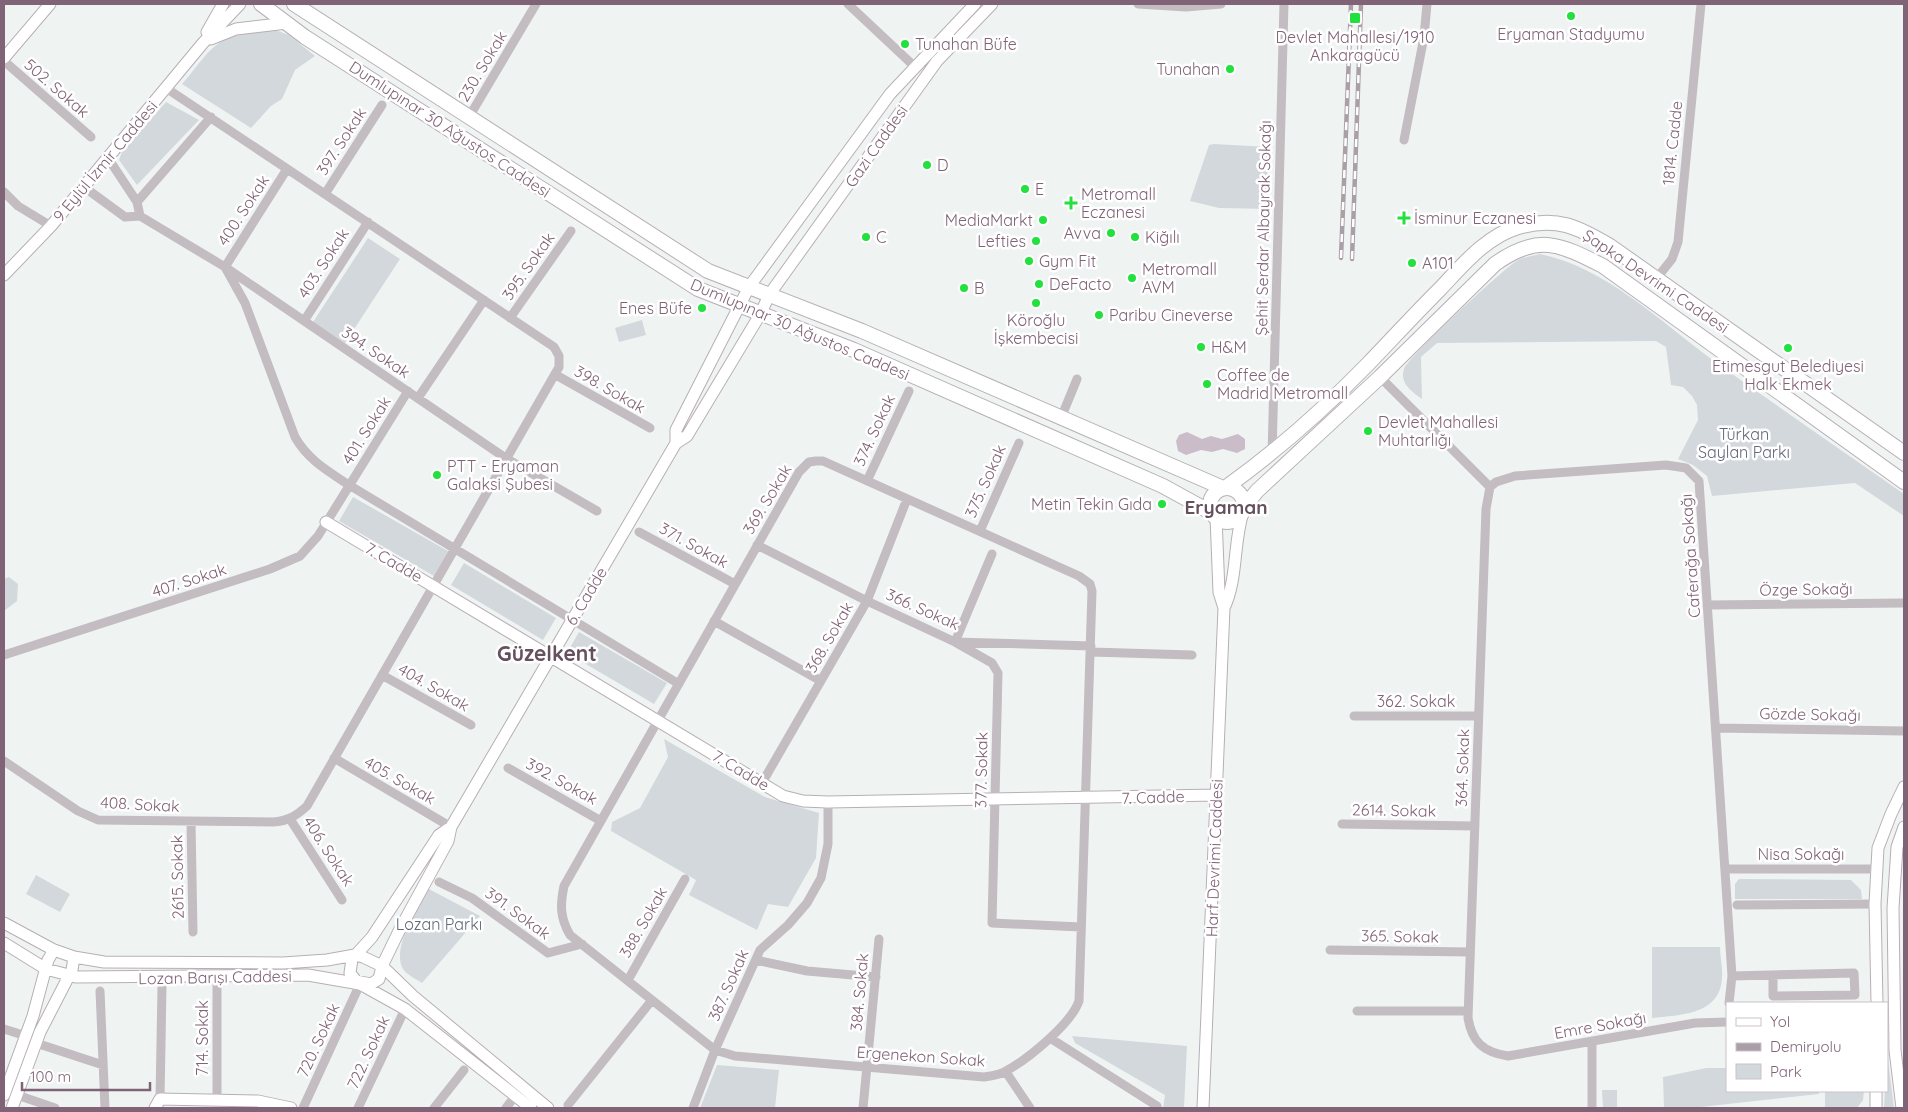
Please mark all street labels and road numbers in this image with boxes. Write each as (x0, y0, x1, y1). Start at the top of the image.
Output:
street label: 230. Sokak (453, 27, 511, 105)
street label: 502. Sokak (20, 54, 94, 122)
street label: Dumlupınar 30 Ağustos Caddesi (346, 56, 554, 202)
street label: 9 Eylül İzmir Caddesi (49, 96, 161, 226)
street label: 1814. Cadde (1658, 100, 1686, 186)
street label: Gazi Caddesi (840, 101, 912, 191)
street label: 397. Sokak (312, 103, 370, 179)
street label: Şehit Serdar Albayrak Sokağı (1251, 120, 1275, 336)
street label: 400. Sokak (213, 171, 273, 249)
street label: 403. Sokak (293, 224, 353, 302)
street label: Şapka Devrimi Caddesi (1579, 225, 1733, 337)
street label: 395. Sokak (497, 228, 559, 304)
street label: Dumlupınar 30 Ağustos Caddesi (687, 274, 913, 384)
street label: 394. Sokak (338, 322, 414, 382)
street label: 398. Sokak (571, 361, 649, 417)
street label: 374. Sokak (849, 391, 899, 469)
street label: 401. Sokak (337, 392, 395, 468)
street label: 375. Sokak (960, 441, 1010, 521)
street label: 369. Sokak (738, 460, 796, 538)
street label: Caferağa Sokağı (1676, 493, 1704, 619)
street label: 371. Sokak (656, 518, 732, 572)
street label: 7. Cadde (362, 538, 426, 586)
street label: 407. Sokak (149, 559, 229, 601)
street label: 6. Cadde (561, 563, 611, 629)
street label: Özge Sokağı (1759, 578, 1853, 600)
street label: 366. Sokak (883, 584, 963, 634)
street label: 368. Sokak (801, 598, 857, 676)
street label: 404. Sokak (395, 659, 473, 715)
street label: 362. Sokak (1377, 691, 1455, 711)
street label: Gözde Sokağı (1759, 703, 1861, 725)
street label: 364. Sokak (1451, 729, 1473, 807)
street label: 377. Sokak (970, 732, 992, 808)
street label: 7. Cadde (709, 745, 773, 795)
street label: 405. Sokak (361, 752, 439, 808)
street label: 392. Sokak (523, 753, 601, 809)
street label: Harf Devrimi Caddesi (1201, 779, 1227, 937)
street label: 7. Cadde (1121, 786, 1185, 808)
street label: 408. Sokak (100, 792, 180, 816)
street label: 2614. Sokak (1352, 799, 1436, 821)
street label: 406. Sokak (299, 812, 359, 890)
street label: 2615. Sokak (166, 835, 188, 919)
street label: Nisa Sokağı (1757, 844, 1845, 864)
street label: 391. Sokak (481, 883, 555, 943)
street label: 388. Sokak (615, 883, 671, 961)
street label: 365. Sokak (1361, 925, 1439, 947)
street label: 387. Sokak (703, 946, 753, 1024)
street label: 384. Sokak (846, 952, 872, 1032)
street label: Lozan Barışı Caddesi (138, 966, 292, 988)
street label: 714. Sokak (192, 1000, 212, 1076)
street label: 720. Sokak (292, 1000, 344, 1080)
street label: Emre Sokağı (1552, 1007, 1648, 1043)
street label: 722. Sokak (342, 1012, 394, 1092)
street label: Ergenekon Sokak (856, 1042, 986, 1070)

